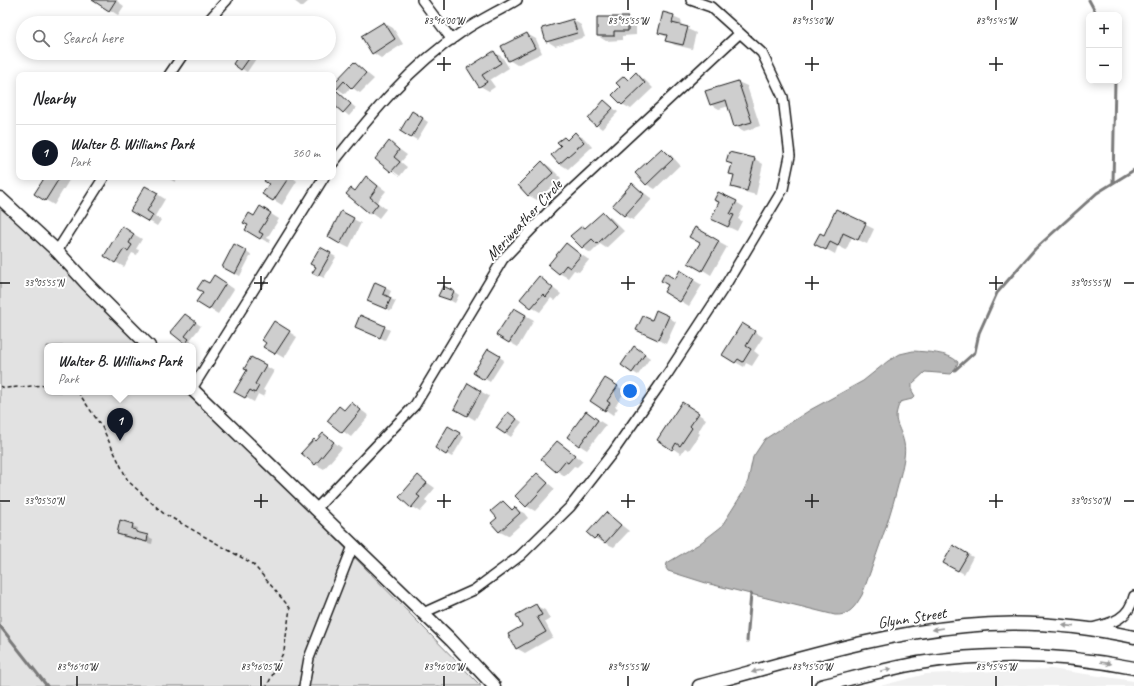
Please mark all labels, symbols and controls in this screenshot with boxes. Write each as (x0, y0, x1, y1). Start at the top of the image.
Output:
map controls (1086, 12, 1122, 84)
button: + (1086, 12, 1122, 48)
text: 83°16'00"W (424, 14, 466, 27)
text: 83°15'55"W (608, 14, 650, 27)
text: 83°15'50"W (792, 14, 834, 27)
text: 83°15'45"W (976, 14, 1018, 27)
search box (16, 16, 336, 60)
icon: search (30, 27, 52, 49)
text: Search here (62, 29, 123, 48)
button: − (1086, 48, 1122, 84)
text: Nearby (32, 88, 75, 109)
text: Walter B. Williams Park (70, 135, 194, 154)
text: 1 (42, 145, 48, 161)
text: 360 m (292, 145, 320, 161)
text: Park (70, 154, 91, 170)
street label: Meriweather Circle (481, 174, 568, 265)
text: 33°05'55"N (24, 276, 66, 289)
text: 33°05'55"N (1070, 276, 1112, 289)
popup (44, 343, 196, 395)
text: Walter B. Williams Park (58, 352, 182, 371)
text: Park (58, 371, 79, 387)
your location (620, 381, 640, 401)
pin: 1 (107, 408, 133, 441)
text: 33°05'50"N (24, 494, 66, 507)
text: 33°05'50"N (1070, 494, 1112, 507)
street label: Glynn Street (876, 602, 949, 633)
one-way arrow (1062, 623, 1074, 629)
one-way arrow (932, 626, 944, 632)
text: 83°16'10"W (57, 660, 99, 673)
text: 83°16'05"W (241, 660, 283, 673)
text: 83°16'00"W (424, 660, 466, 673)
text: 83°15'55"W (608, 660, 650, 673)
text: 83°15'50"W (792, 660, 834, 673)
text: 83°15'45"W (976, 660, 1018, 673)
one-way arrow (1100, 660, 1112, 666)
one-way arrow (880, 667, 893, 673)
one-way arrow (751, 668, 763, 674)

